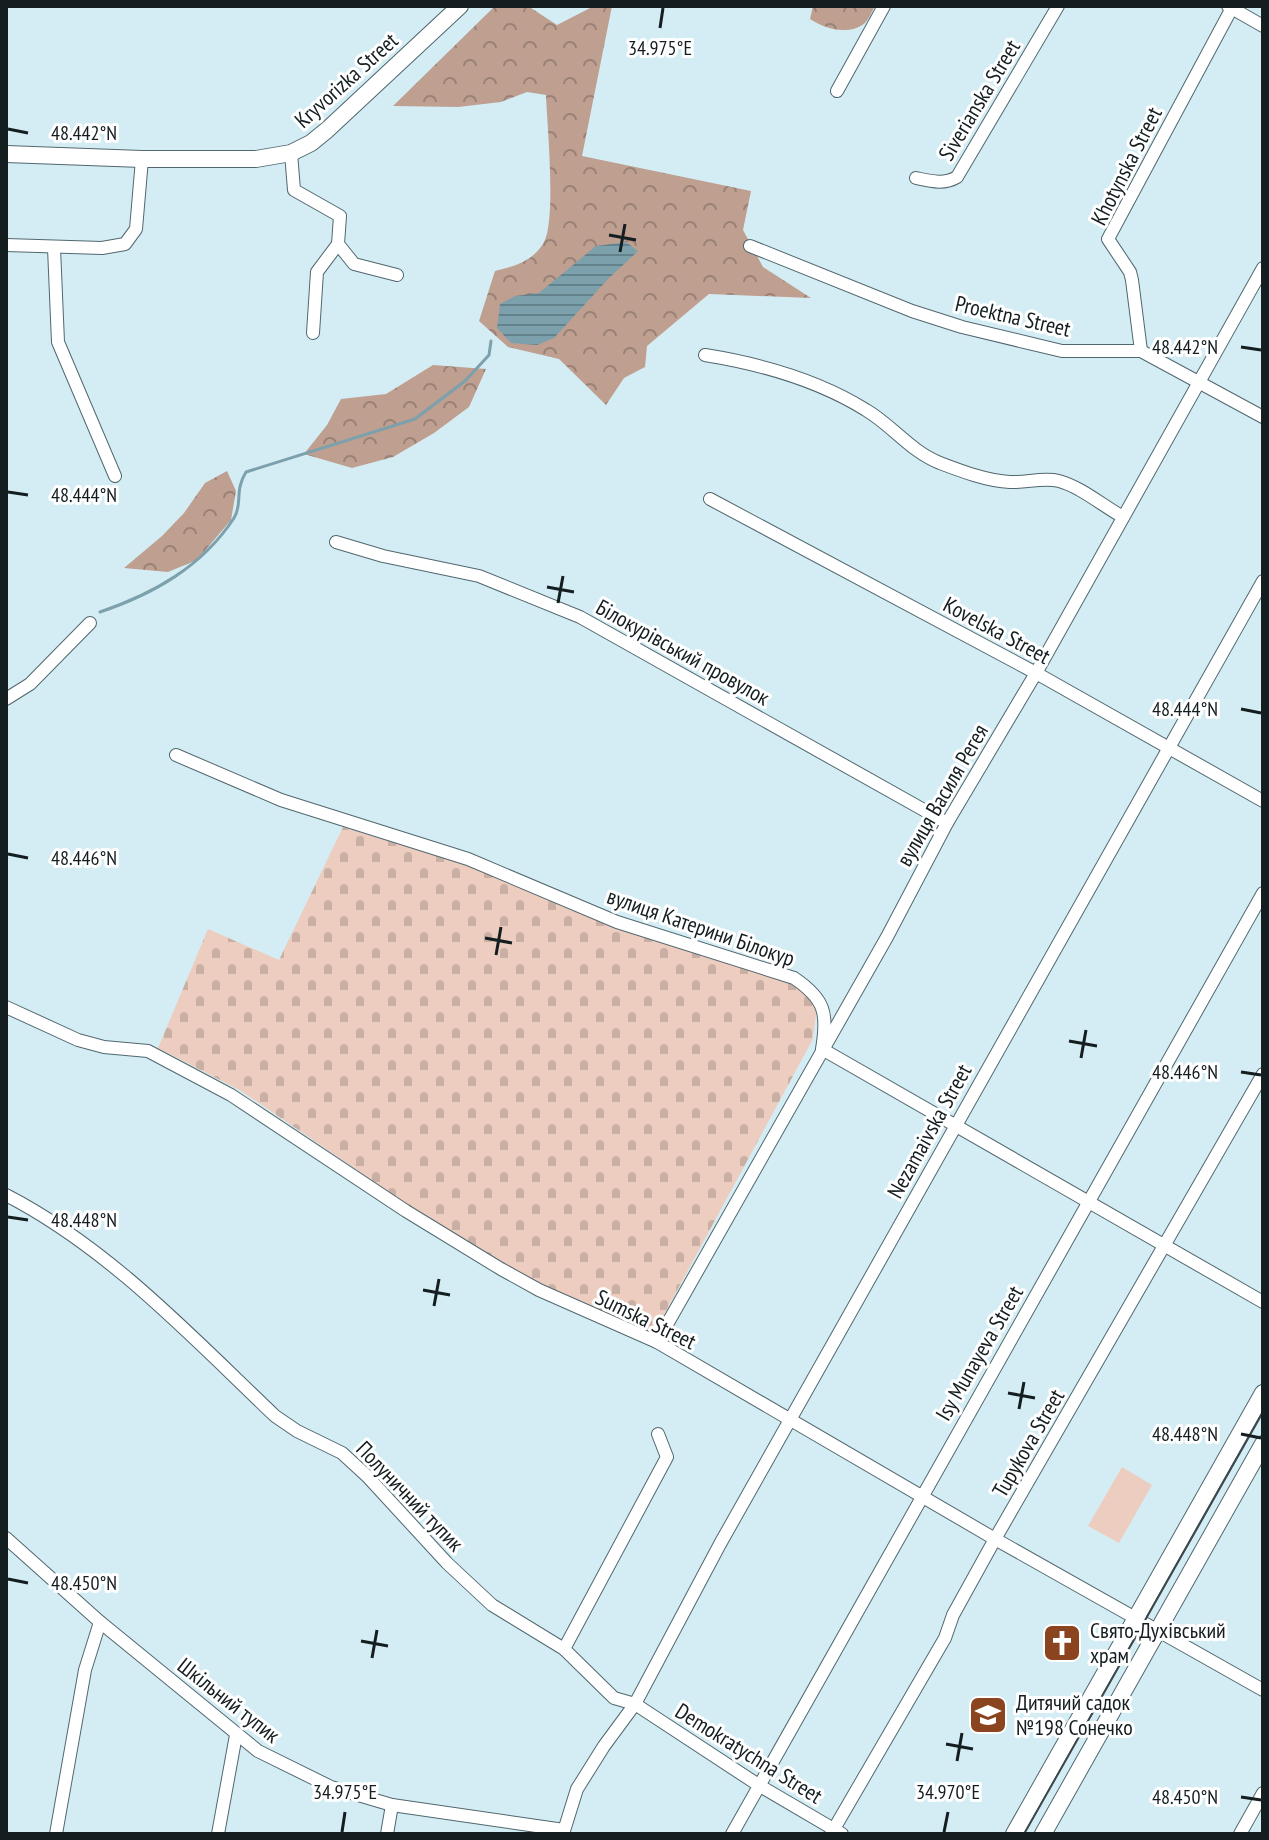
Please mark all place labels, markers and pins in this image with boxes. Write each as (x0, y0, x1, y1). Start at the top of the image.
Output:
place label: Свято-Духівський храм (1090, 1616, 1226, 1669)
church icon: Свято-Духівський храм (1041, 1622, 1083, 1664)
place label: Дитячий садок №198 Сонечко (1016, 1688, 1133, 1741)
school or university icon: Дитячий садок №198 Сонечко (967, 1694, 1009, 1736)

